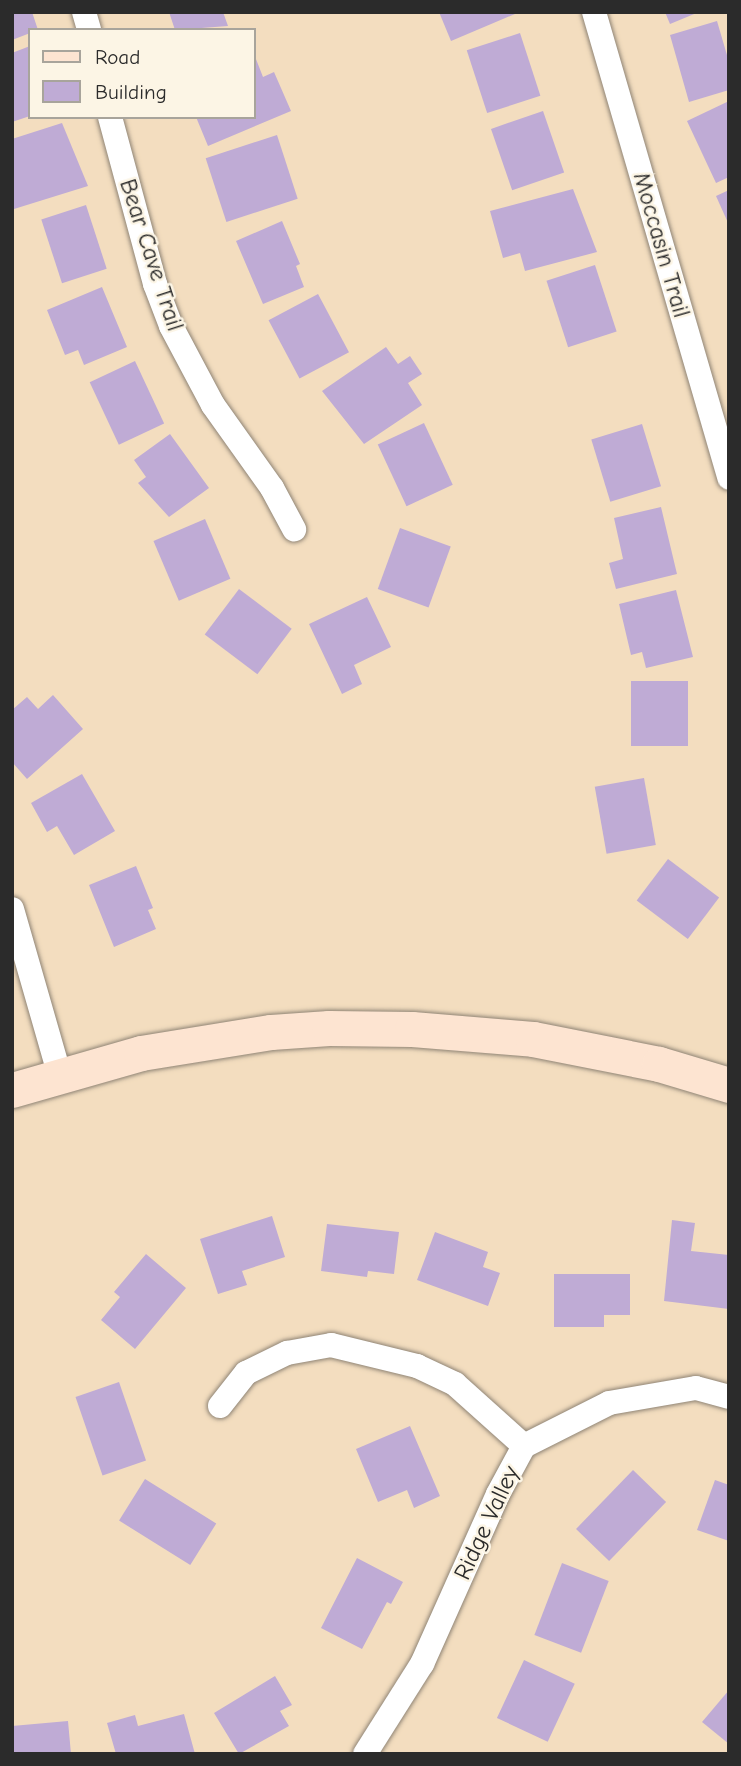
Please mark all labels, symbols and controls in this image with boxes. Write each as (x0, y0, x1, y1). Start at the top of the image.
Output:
legend (28, 28, 256, 119)
text: Road (95, 45, 140, 69)
text: Building (95, 80, 167, 104)
street label: Moccasin Trail (627, 169, 695, 321)
street label: Bear Cave Trail (113, 175, 189, 335)
street label: Ridge Valley (448, 1461, 526, 1585)

